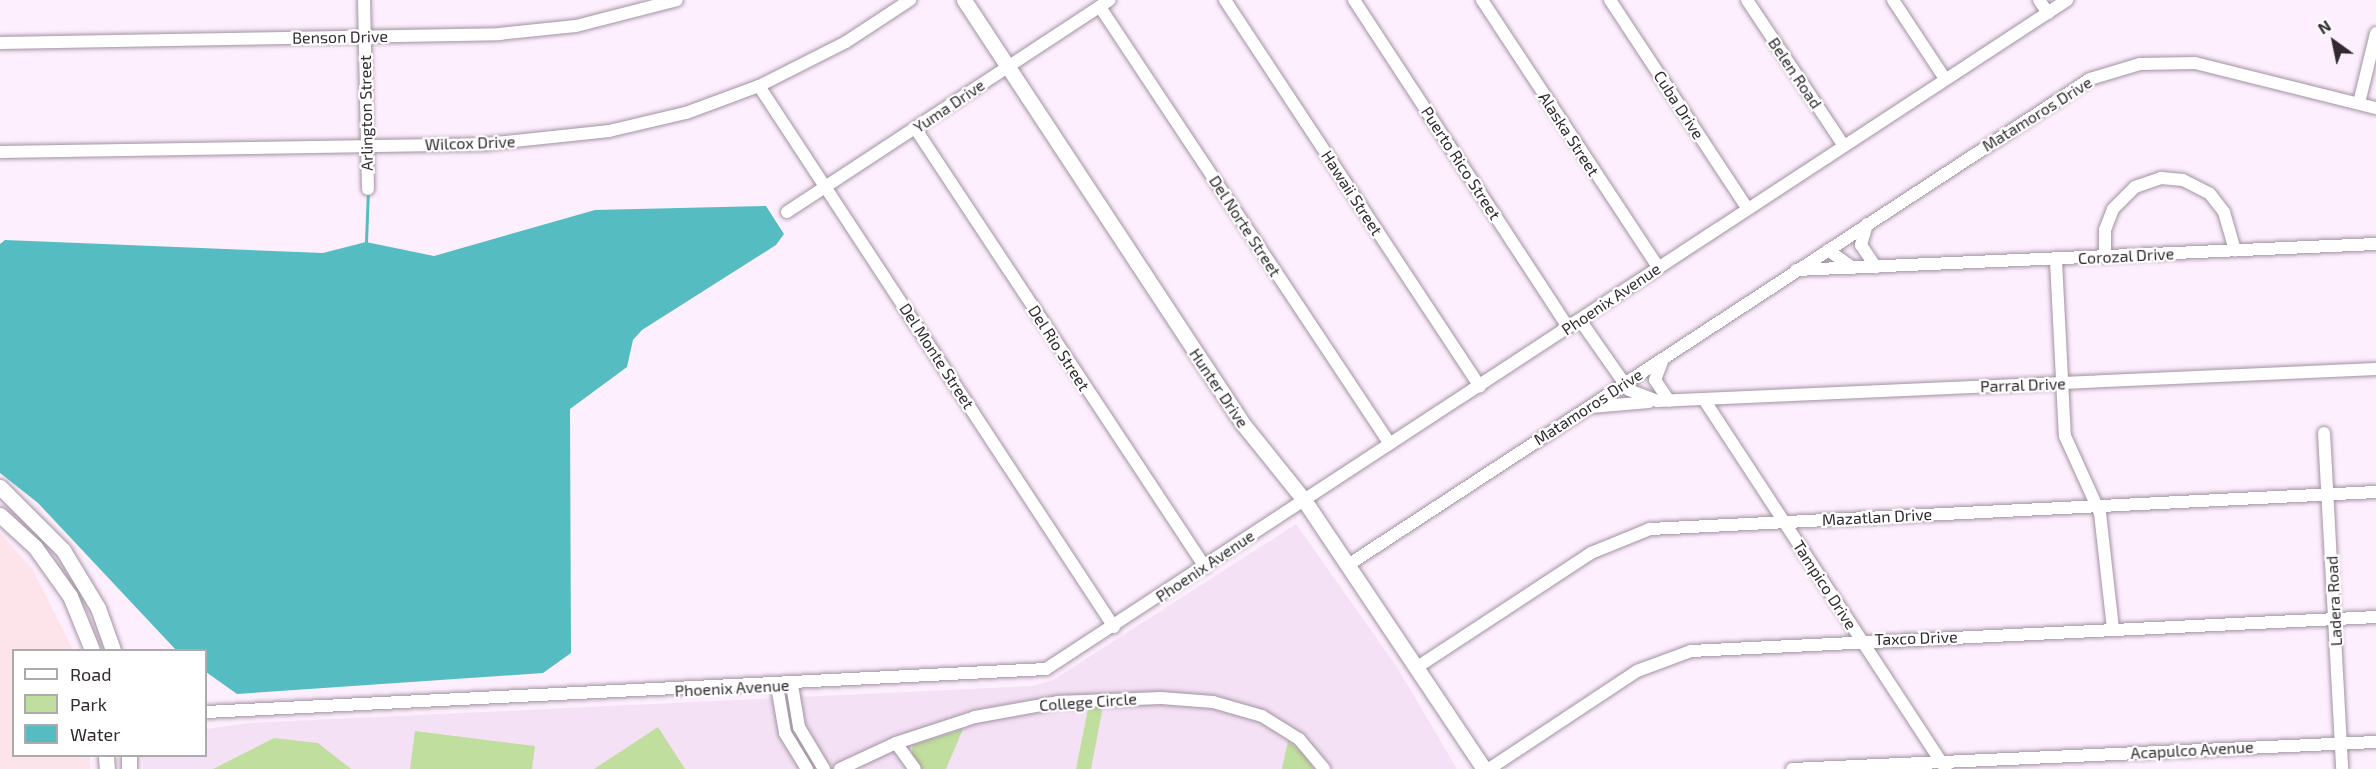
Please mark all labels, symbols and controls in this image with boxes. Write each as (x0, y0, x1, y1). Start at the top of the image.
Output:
north arrow (2304, 12, 2364, 72)
text: N (2314, 15, 2334, 38)
street label: Benson Drive (292, 27, 388, 47)
street label: Belen Road (1764, 34, 1826, 112)
street label: Arlington Street (355, 55, 377, 171)
street label: Cuba Drive (1650, 67, 1708, 143)
street label: Matamoros Drive (1979, 73, 2095, 155)
street label: Yuma Drive (910, 75, 988, 137)
street label: Alaska Street (1535, 88, 1603, 180)
street label: Puerto Rico Street (1417, 103, 1505, 223)
street label: Wilcox Drive (424, 132, 516, 154)
street label: Hawaii Street (1317, 147, 1387, 239)
street label: Del Norte Street (1205, 172, 1285, 280)
street label: Corozal Drive (2077, 244, 2175, 268)
street label: Phoenix Avenue (1558, 259, 1664, 339)
street label: Del Monte Street (896, 299, 978, 413)
street label: Del Rio Street (1024, 301, 1094, 395)
street label: Hunter Drive (1185, 345, 1253, 431)
street label: Matamoros Drive (1530, 365, 1646, 449)
street label: Parral Drive (1980, 374, 2066, 396)
street label: Mazatlan Drive (1821, 505, 1933, 529)
street label: Phoenix Avenue (1152, 526, 1258, 606)
street label: Tampico Drive (1789, 537, 1861, 633)
street label: Ladera Road (2322, 555, 2346, 647)
street label: Taxco Drive (1874, 627, 1958, 649)
legend (12, 649, 207, 757)
text: Road (70, 663, 111, 685)
street label: Phoenix Avenue (674, 675, 790, 701)
street label: College Circle (1039, 689, 1137, 715)
text: Park (70, 693, 107, 715)
text: Water (70, 723, 120, 745)
street label: Acapulco Avenue (2130, 737, 2254, 763)

